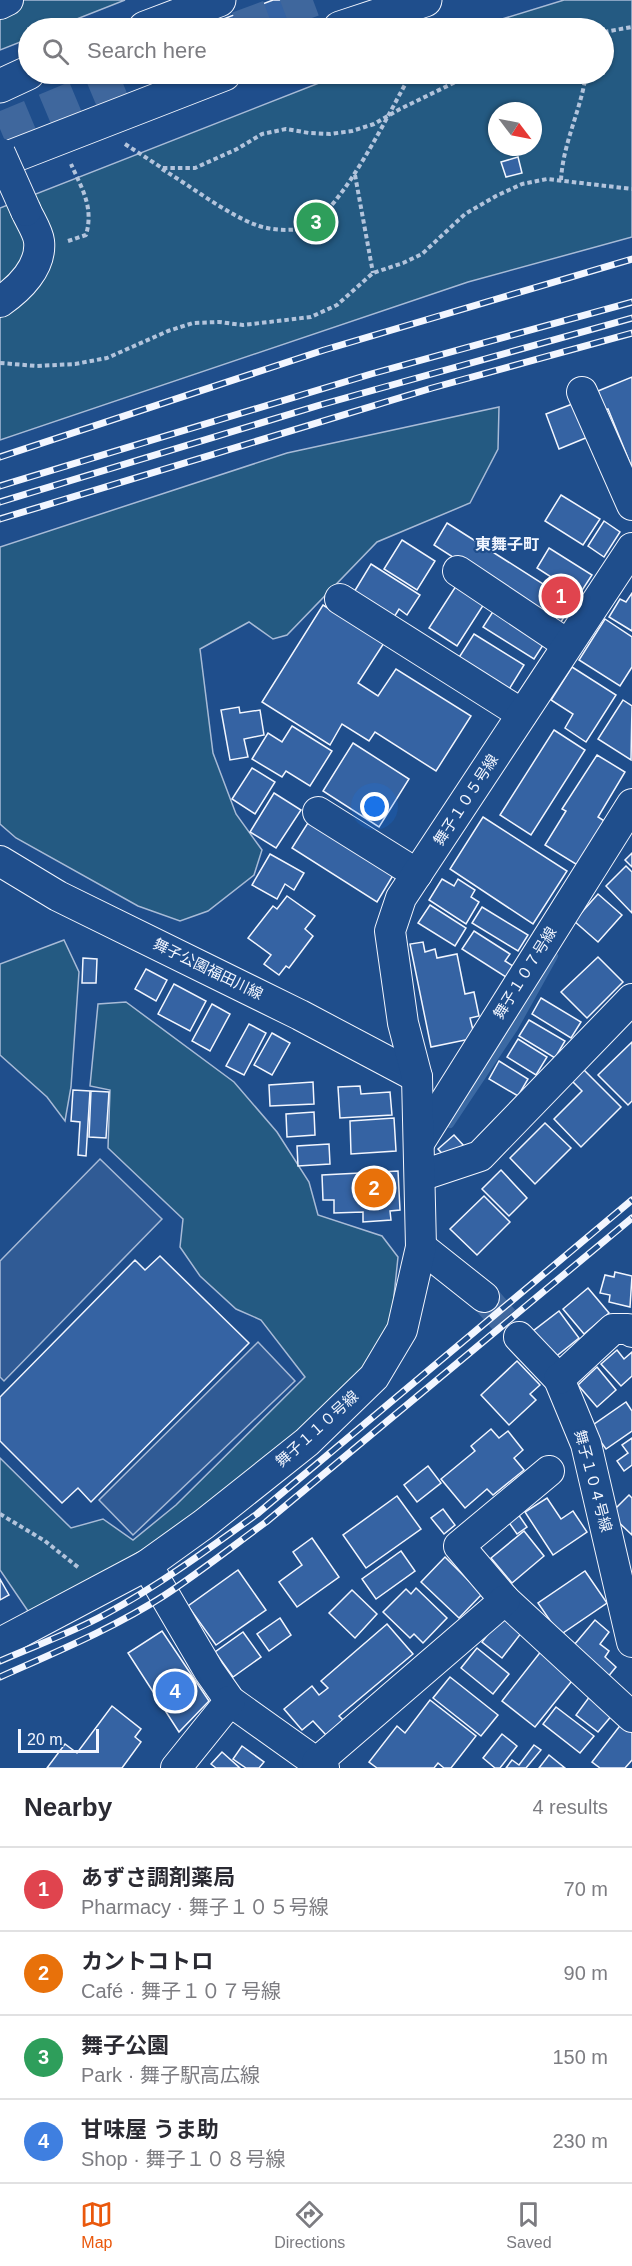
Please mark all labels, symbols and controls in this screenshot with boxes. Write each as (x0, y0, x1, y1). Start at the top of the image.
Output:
search box (18, 18, 614, 84)
icon: search (39, 35, 72, 68)
text: Search here (87, 38, 207, 63)
north arrow (488, 102, 542, 156)
pin: 3 (296, 200, 336, 244)
district label: 東舞子町 (475, 536, 539, 553)
pin: 1 (542, 574, 580, 618)
street label: 舞子１０５号線 (430, 751, 501, 848)
your location (360, 792, 389, 821)
street label: 舞子１０７号線 (490, 924, 560, 1022)
street label: 舞子公園福田川線 (151, 935, 266, 1002)
pin: 2 (354, 1166, 394, 1210)
street label: 舞子１１０号線 (272, 1387, 361, 1470)
street label: 舞子１０４号線 (572, 1428, 615, 1534)
pin: 4 (156, 1668, 195, 1714)
scale bar (18, 1726, 99, 1754)
text: 20 m (27, 1731, 63, 1748)
text: Nearby (24, 1792, 112, 1822)
text: 4 results (532, 1796, 608, 1818)
text: あずさ調剤薬局 (81, 1865, 235, 1890)
text: 1 (38, 1878, 49, 1900)
text: 70 m (564, 1878, 608, 1900)
text: Pharmacy · 舞子１０５号線 (81, 1896, 329, 1918)
text: カントコトロ (81, 1949, 213, 1974)
text: 2 (38, 1962, 49, 1984)
text: 90 m (564, 1962, 608, 1984)
text: Café · 舞子１０７号線 (81, 1980, 281, 2002)
text: 舞子公園 (81, 2033, 169, 2058)
text: 3 (38, 2046, 49, 2068)
text: 150 m (552, 2046, 608, 2068)
text: Park · 舞子駅高広線 (81, 2064, 260, 2086)
text: 甘味屋 うま助 (81, 2117, 219, 2142)
text: 4 (38, 2130, 49, 2152)
text: 230 m (552, 2130, 608, 2152)
text: Shop · 舞子１０８号線 (81, 2148, 285, 2170)
tab: Map (80, 2198, 113, 2252)
tab: Directions (274, 2198, 345, 2252)
tab: Saved (506, 2198, 552, 2252)

